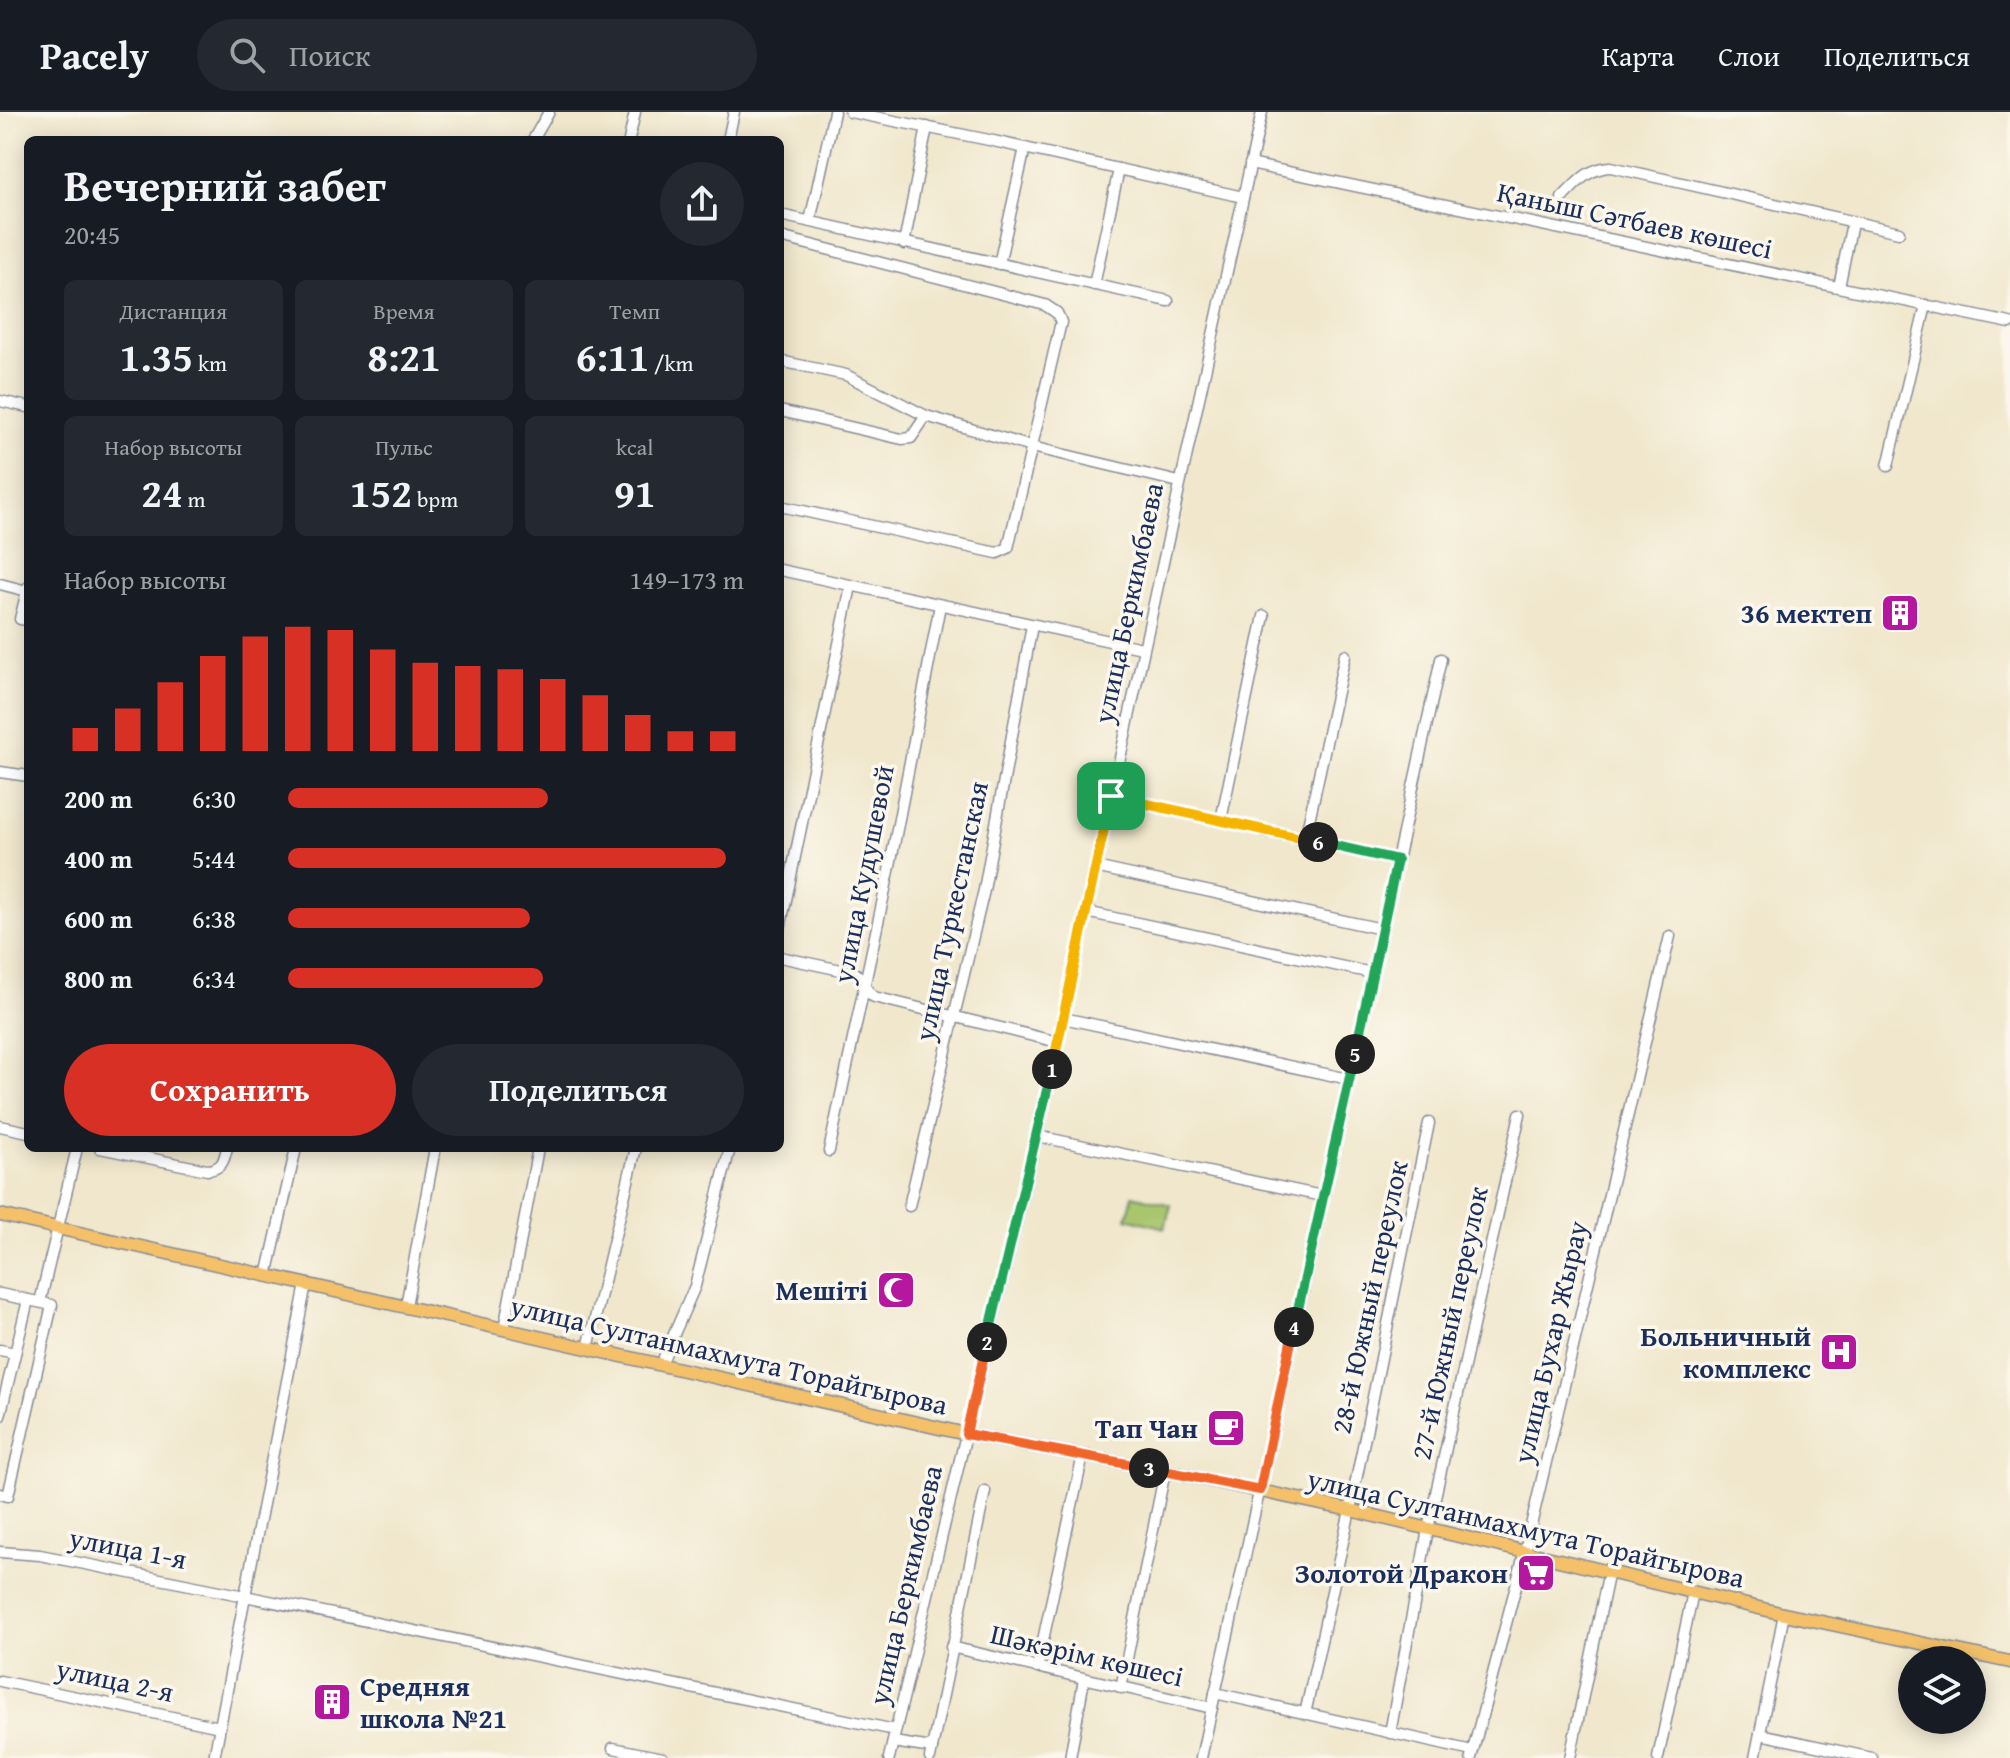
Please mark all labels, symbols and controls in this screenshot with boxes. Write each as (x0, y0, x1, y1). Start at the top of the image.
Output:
search box (197, 19, 757, 91)
text: Pacely (40, 27, 149, 83)
icon: search (225, 33, 269, 77)
text: Поиск (289, 33, 371, 77)
text: Карта (1602, 35, 1674, 76)
text: Слои (1718, 35, 1780, 76)
text: Поделиться (1824, 35, 1970, 76)
text: Вечерний забег (64, 153, 386, 217)
button: share (660, 162, 744, 246)
street label: Қаныш Сәтбаев көшесі (1494, 170, 1777, 269)
text: 20:45 (64, 215, 120, 254)
text: Дистанция (120, 295, 227, 327)
text: Время (373, 295, 435, 327)
text: Темп (609, 295, 660, 327)
text: 1.35 (120, 327, 193, 386)
text: 8:21 (367, 327, 441, 386)
text: 6:11 (576, 327, 649, 386)
text: km (193, 347, 227, 379)
text: /km (649, 347, 694, 379)
text: Набор высоты (105, 431, 242, 463)
text: Пульс (375, 431, 433, 463)
text: kcal (616, 431, 653, 463)
text: 24 (141, 463, 183, 522)
text: 152 (350, 463, 412, 522)
text: 91 (614, 463, 655, 522)
street label: улица Беркимбаева (1082, 478, 1173, 728)
text: m (183, 483, 205, 515)
text: bpm (412, 483, 458, 515)
text: Набор высоты (64, 560, 226, 599)
text: 149–173 m (630, 560, 744, 599)
place label: 36 мектеп (1741, 592, 1872, 633)
building icon: 36 мектеп (1879, 592, 1921, 634)
street label: улица Кудушевой (821, 761, 904, 988)
pin (1077, 762, 1145, 830)
icon: arrive (1089, 774, 1133, 818)
street label: улица Туркестанская (903, 777, 998, 1046)
text: 200 m (64, 779, 132, 818)
text: 6:30 (192, 779, 236, 818)
pin: 6 (1298, 822, 1338, 862)
text: 6 (1312, 826, 1324, 858)
text: 400 m (64, 839, 132, 878)
text: 5:44 (192, 839, 236, 878)
text: 600 m (64, 899, 132, 938)
text: 6:38 (192, 899, 236, 938)
text: 800 m (64, 959, 132, 998)
text: 6:34 (192, 959, 236, 998)
pin: 5 (1335, 1034, 1375, 1074)
text: 5 (1349, 1038, 1361, 1070)
button: Сохранить (64, 1044, 396, 1136)
button: Поделиться (412, 1044, 744, 1136)
pin: 1 (1032, 1049, 1072, 1089)
text: 1 (1046, 1053, 1058, 1085)
street label: 28-й Южный переулок (1320, 1156, 1418, 1437)
street label: 27-й Южный переулок (1400, 1182, 1498, 1463)
street label: улица Бухар Жырау (1501, 1216, 1597, 1468)
place label: Мешіті (776, 1269, 868, 1310)
mosque icon: Мешіті (875, 1269, 917, 1311)
street label: улица Султанмахмута Торайгырова (506, 1284, 952, 1425)
pin: 4 (1274, 1307, 1314, 1347)
text: 4 (1288, 1311, 1300, 1343)
place label: Больничный комплекс (1640, 1315, 1811, 1388)
pin: 2 (967, 1322, 1007, 1362)
text: 2 (981, 1326, 993, 1358)
hospital icon: Больничный комплекс (1818, 1331, 1860, 1373)
place label: Тап Чан (1095, 1407, 1198, 1448)
cafe icon: Тап Чан (1205, 1407, 1247, 1449)
pin: 3 (1129, 1448, 1169, 1488)
text: 3 (1143, 1452, 1155, 1484)
street label: улица Султанмахмута Торайгырова (1303, 1457, 1749, 1598)
street label: улица Беркимбаева (857, 1460, 952, 1710)
street label: улица 1-я (65, 1516, 190, 1579)
place label: Золотой Дракон (1295, 1552, 1508, 1593)
supermarket icon: Золотой Дракон (1515, 1552, 1557, 1594)
street label: Шәкәрім көшесі (987, 1612, 1188, 1697)
map controls (1898, 1646, 1986, 1734)
button: layers (1898, 1646, 1986, 1734)
street label: улица 2-я (52, 1647, 178, 1712)
place label: Средняя школа №21 (360, 1665, 507, 1738)
building icon: Средняя школа №21 (311, 1681, 353, 1723)

